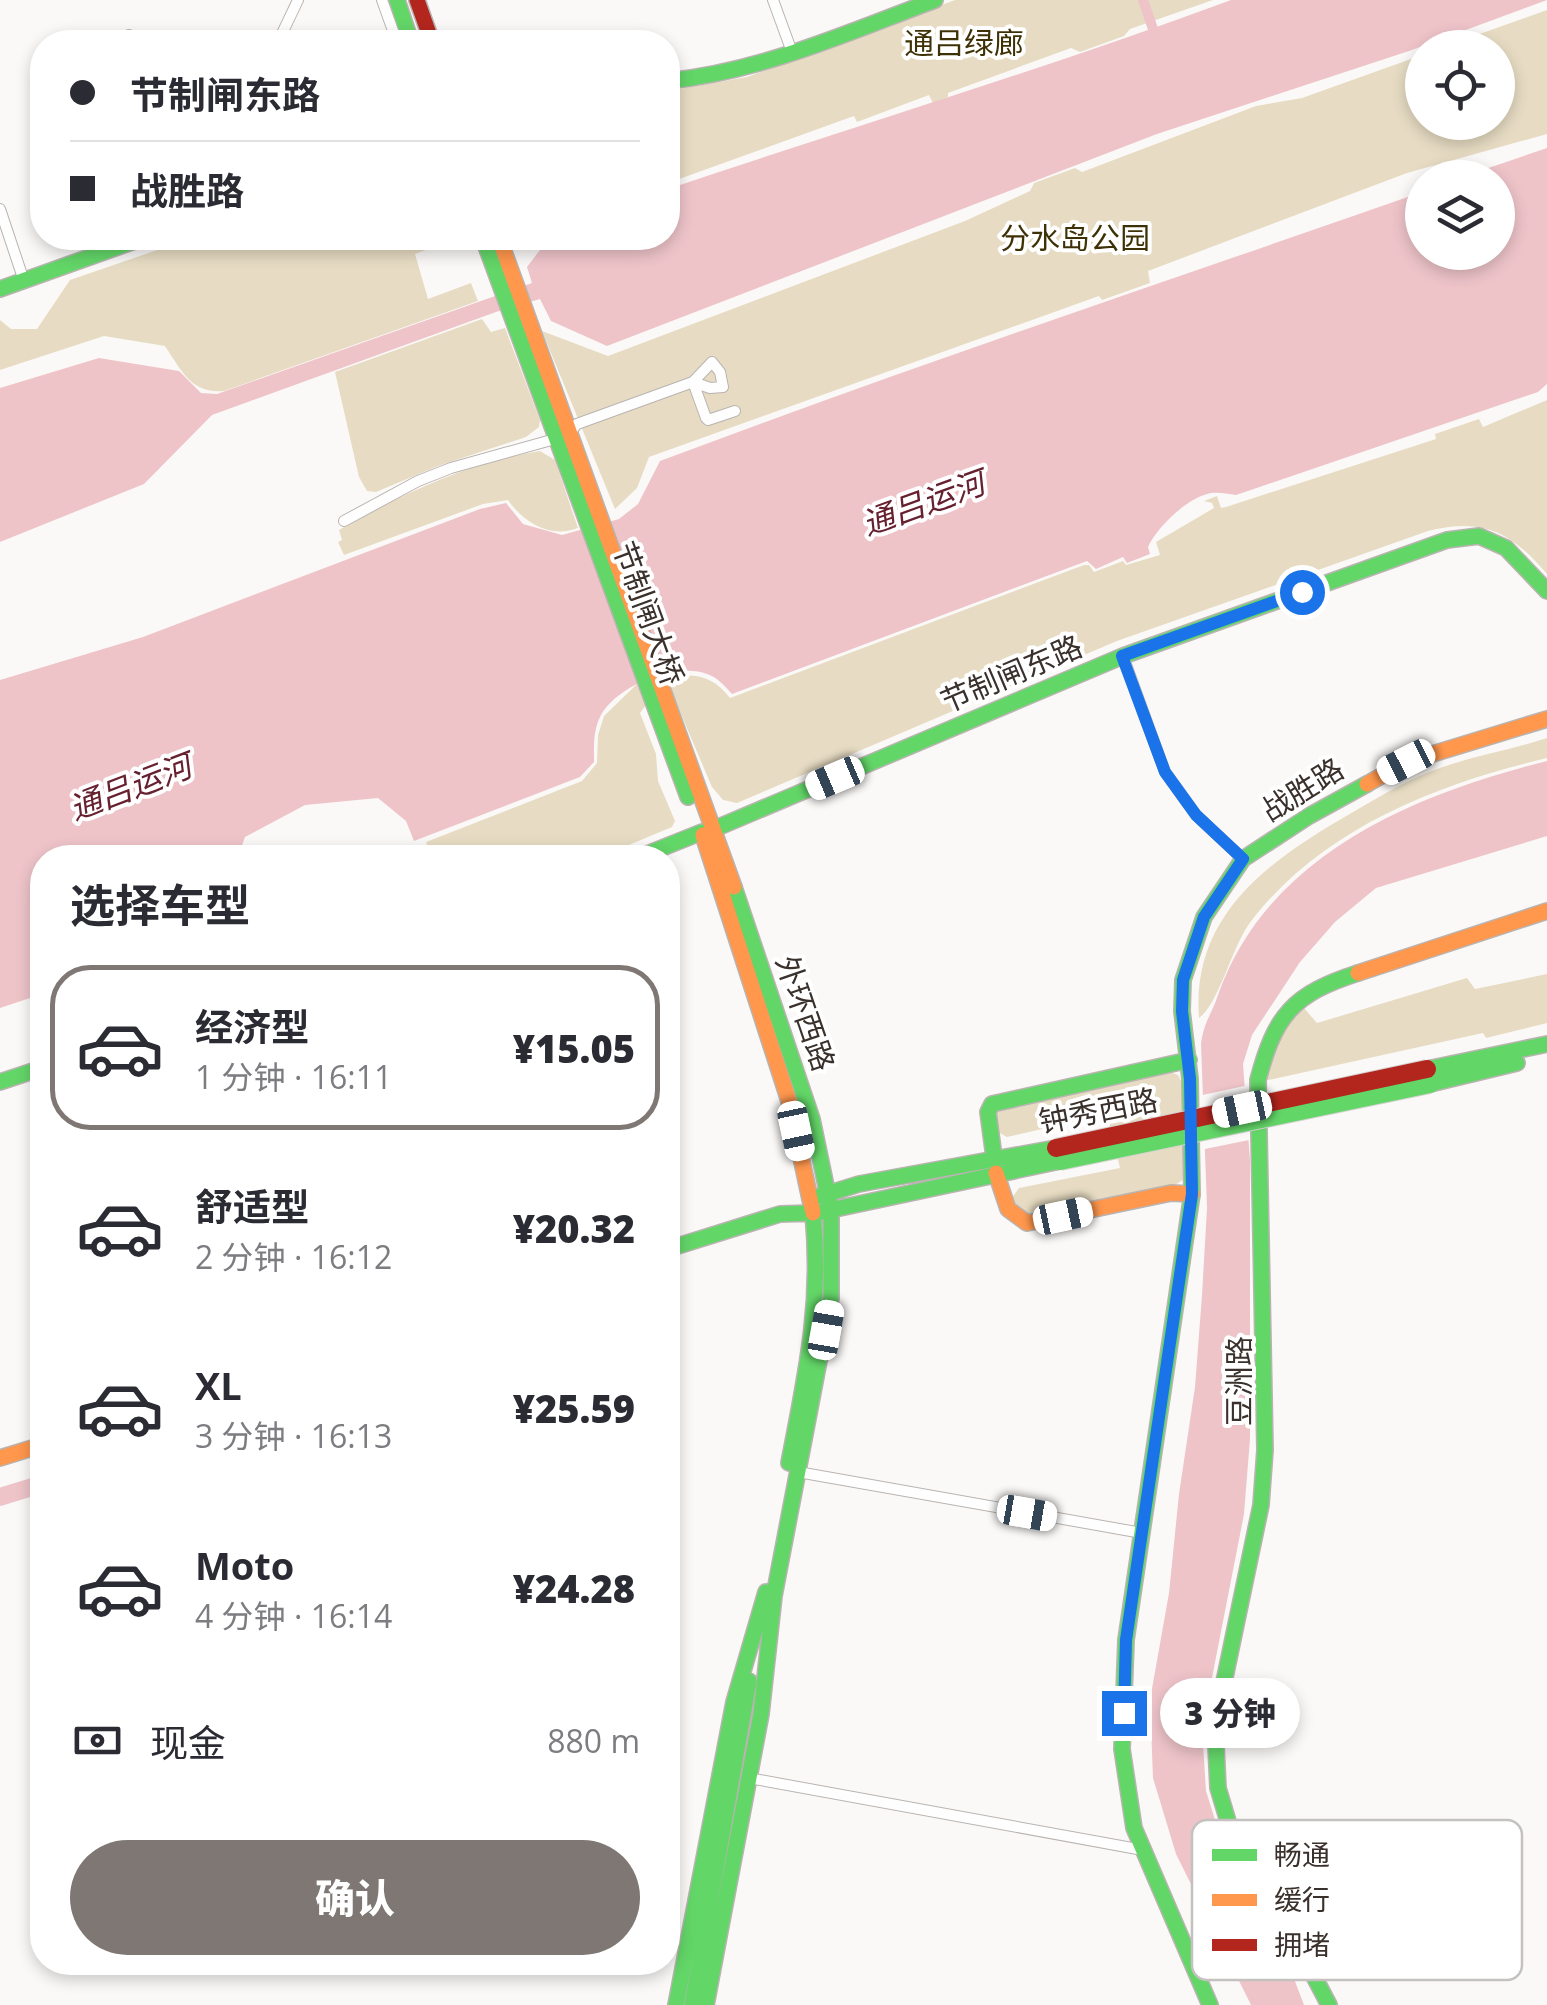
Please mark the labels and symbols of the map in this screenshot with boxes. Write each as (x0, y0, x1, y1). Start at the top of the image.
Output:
park label: 通吕绿廊 (904, 22, 1024, 63)
park label: 分水岛公园 (1000, 217, 1150, 258)
water label: 通吕运河 (855, 458, 996, 544)
street label: 节制闸大桥 (604, 536, 694, 690)
route start (1280, 570, 1325, 615)
street label: 节制闸东路 (934, 625, 1088, 721)
car (1372, 735, 1440, 789)
water label: 通吕运河 (63, 741, 203, 829)
street label: 战胜路 (1253, 748, 1351, 830)
car (802, 752, 868, 804)
street label: 外环西路 (767, 950, 845, 1076)
street label: 钟秀西路 (1035, 1078, 1161, 1142)
car (1210, 1088, 1274, 1130)
car (775, 1099, 817, 1163)
car (1031, 1195, 1095, 1237)
car (806, 1298, 846, 1362)
street label: 豆洲路 (1218, 1336, 1259, 1426)
car (995, 1493, 1059, 1533)
callout: 3 分钟 (1159, 1678, 1299, 1748)
route end (1102, 1691, 1147, 1736)
legend (1192, 1820, 1522, 1980)
text: 畅通 (1274, 1835, 1330, 1873)
text: 缓行 (1274, 1880, 1330, 1918)
text: 拥堵 (1274, 1925, 1330, 1963)

